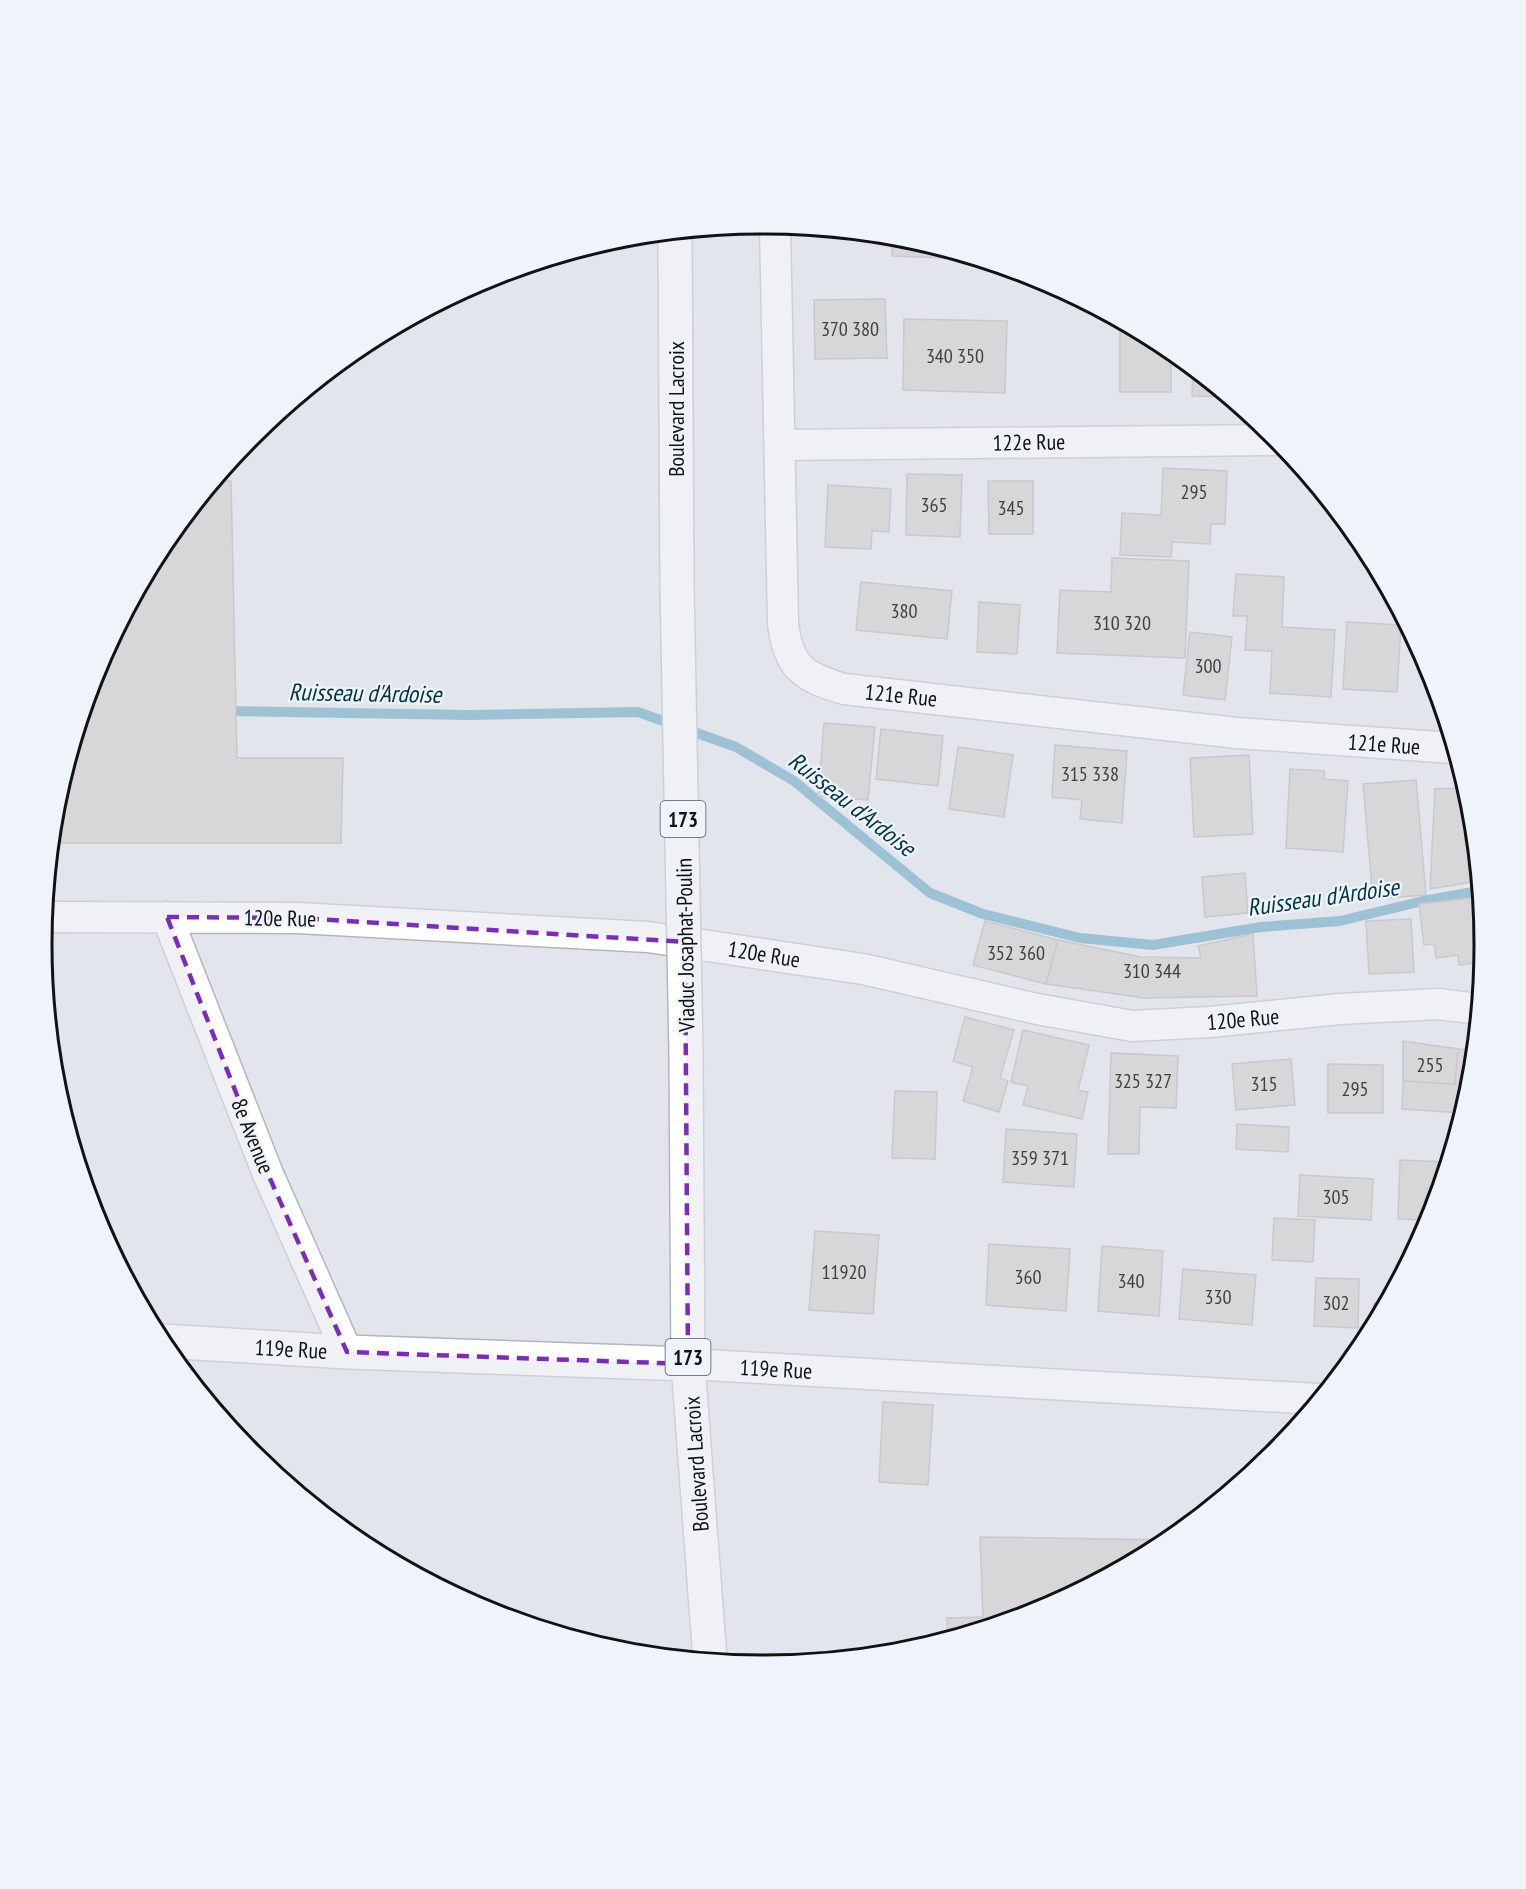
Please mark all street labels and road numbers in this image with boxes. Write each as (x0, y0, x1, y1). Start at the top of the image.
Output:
street label: Boulevard Lacroix (662, 341, 690, 477)
street label: 122e Rue (992, 427, 1066, 457)
street label: 121e Rue (863, 677, 939, 713)
street label: 121e Rue (1347, 727, 1421, 761)
road number: 173 (660, 801, 706, 837)
street label: Viaduc Josaphat-Poulin (669, 858, 701, 1033)
street label: 120e Rue (243, 903, 317, 933)
street label: 120e Rue (726, 934, 802, 974)
street label: 120e Rue (1206, 1002, 1280, 1036)
street label: 8e Avenue (225, 1094, 281, 1178)
street label: 119e Rue (254, 1333, 328, 1365)
road number: 173 (666, 1339, 710, 1375)
street label: 119e Rue (739, 1353, 813, 1385)
street label: Boulevard Lacroix (677, 1395, 715, 1533)

